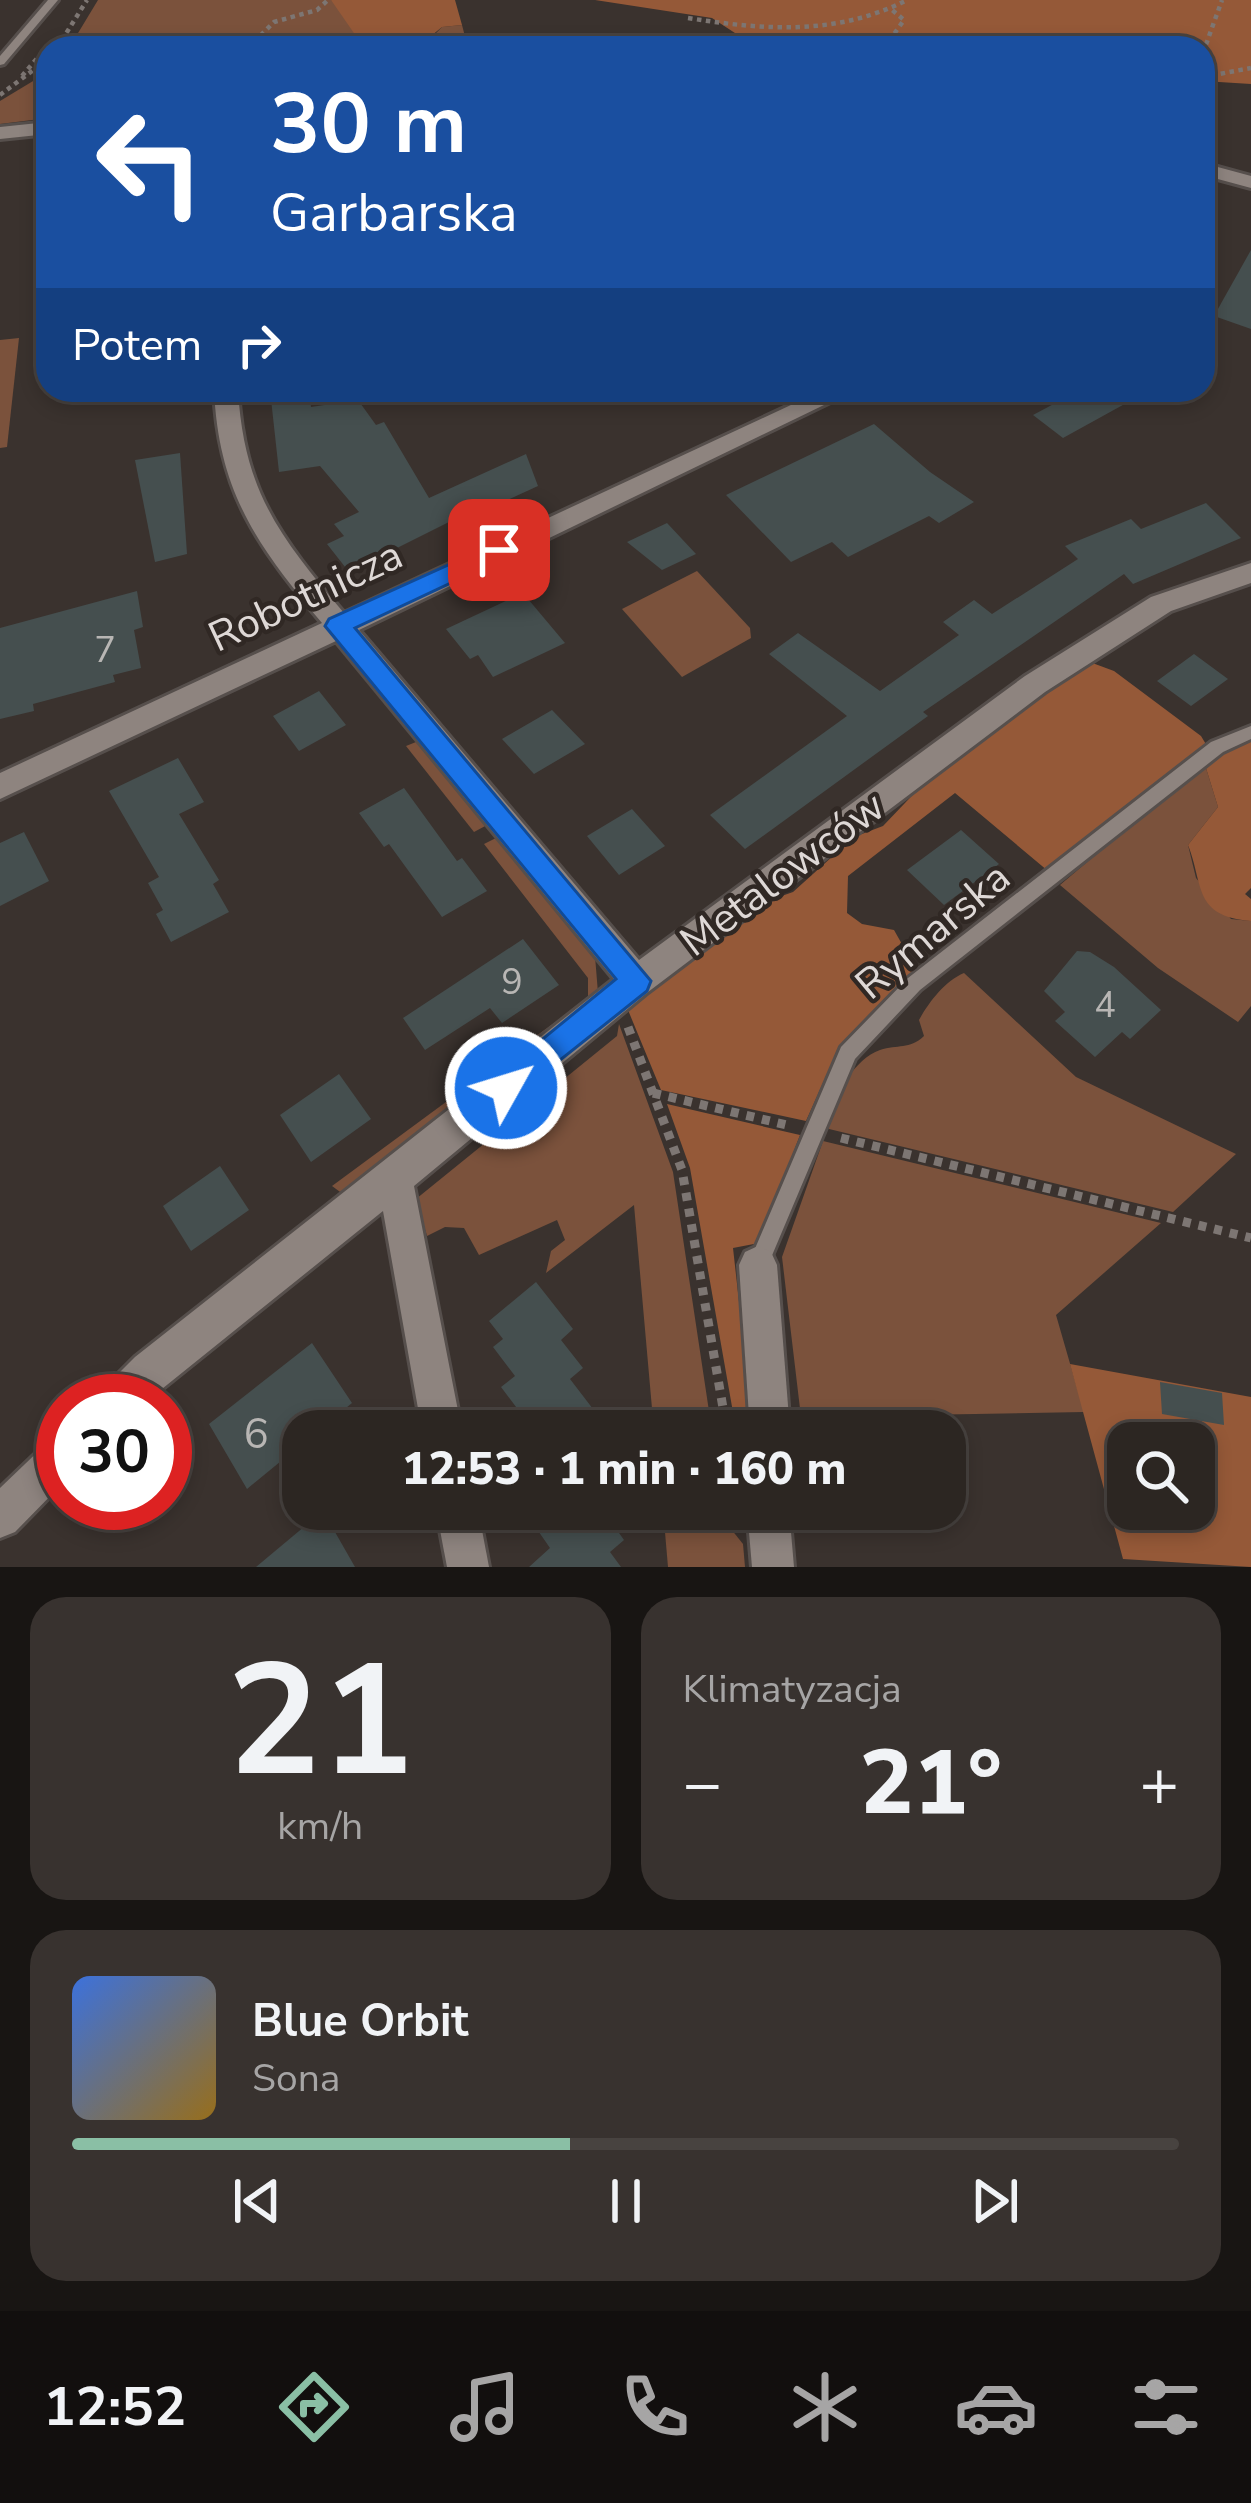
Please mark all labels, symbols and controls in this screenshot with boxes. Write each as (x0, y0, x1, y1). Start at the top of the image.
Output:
text: 30 m (270, 67, 467, 182)
icon: left (72, 84, 228, 240)
text: Garbarska (270, 176, 518, 250)
icon: right (226, 312, 292, 378)
text: Potem (72, 315, 202, 376)
pin (448, 499, 550, 601)
icon: arrive (466, 517, 532, 583)
street label: Robotnicza (199, 527, 412, 666)
house number: 7 (94, 626, 116, 675)
street label: Metalowców (669, 778, 897, 970)
street label: Rymarska (843, 850, 1023, 1013)
house number: 9 (501, 958, 523, 1007)
house number: 4 (1094, 981, 1116, 1030)
position arrow (443, 1025, 569, 1151)
speed limit sign: 30 (36, 1374, 192, 1530)
house number: 6 (243, 1406, 269, 1463)
map controls (1107, 1422, 1215, 1530)
button: search (1107, 1422, 1215, 1530)
text: 12:53 · 1 min · 160 m (401, 1439, 847, 1500)
text: 21 (227, 1615, 414, 1828)
text: Klimatyzacja (683, 1663, 902, 1716)
text: 21° (859, 1722, 1002, 1845)
text: − (683, 1739, 722, 1829)
text: + (1139, 1739, 1179, 1829)
text: km/h (277, 1800, 363, 1853)
text: Blue Orbit (252, 1991, 469, 2052)
text: Sona (252, 2052, 341, 2105)
icon: previous (224, 2168, 290, 2234)
icon: pause (593, 2168, 659, 2234)
icon: next (962, 2168, 1028, 2234)
icon: directions (272, 2365, 356, 2449)
icon: music (443, 2365, 527, 2449)
icon: phone (613, 2365, 697, 2449)
icon: climate (783, 2365, 867, 2449)
icon: car (954, 2365, 1038, 2449)
icon: filters (1124, 2365, 1208, 2449)
text: 12:52 (43, 2370, 186, 2444)

